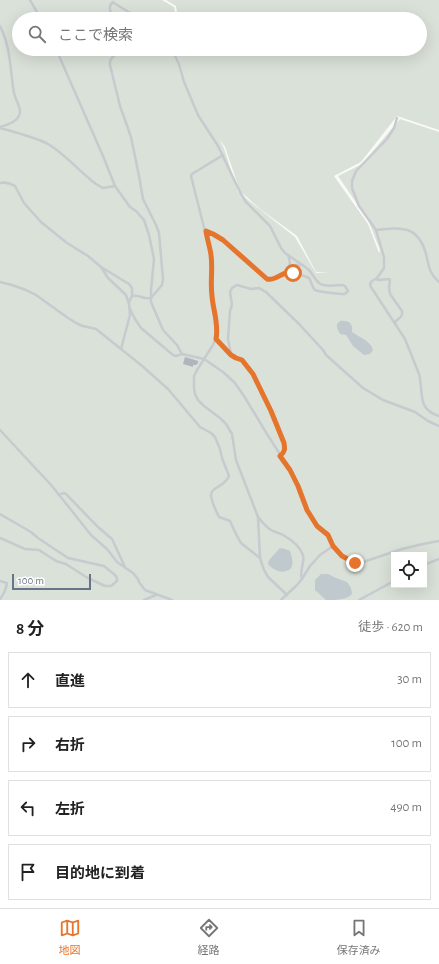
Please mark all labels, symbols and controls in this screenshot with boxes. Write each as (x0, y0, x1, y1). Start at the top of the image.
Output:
search box (12, 12, 427, 56)
icon: search (26, 23, 48, 45)
text: ここで検索 (58, 28, 133, 43)
route start (284, 264, 302, 282)
map controls (391, 552, 427, 588)
button: locate (391, 552, 427, 588)
route end (346, 554, 364, 572)
scale bar (12, 572, 91, 591)
text: 100 m (18, 575, 44, 586)
text: 8 分 (16, 620, 44, 637)
text: 徒歩 · 620 m (358, 621, 423, 634)
icon: ahead (17, 669, 39, 691)
text: 30 m (397, 673, 422, 686)
text: 直進 (55, 674, 85, 689)
icon: right (17, 733, 39, 755)
text: 100 m (391, 737, 422, 750)
text: 右折 (55, 738, 85, 753)
icon: left (17, 797, 39, 819)
text: 490 m (390, 801, 422, 814)
text: 左折 (55, 802, 85, 817)
icon: arrive (17, 861, 39, 883)
text: 目的地に到着 (55, 866, 145, 881)
tab: 地図 (59, 917, 81, 957)
tab: 経路 (198, 917, 220, 957)
tab: 保存済み (337, 917, 381, 957)

